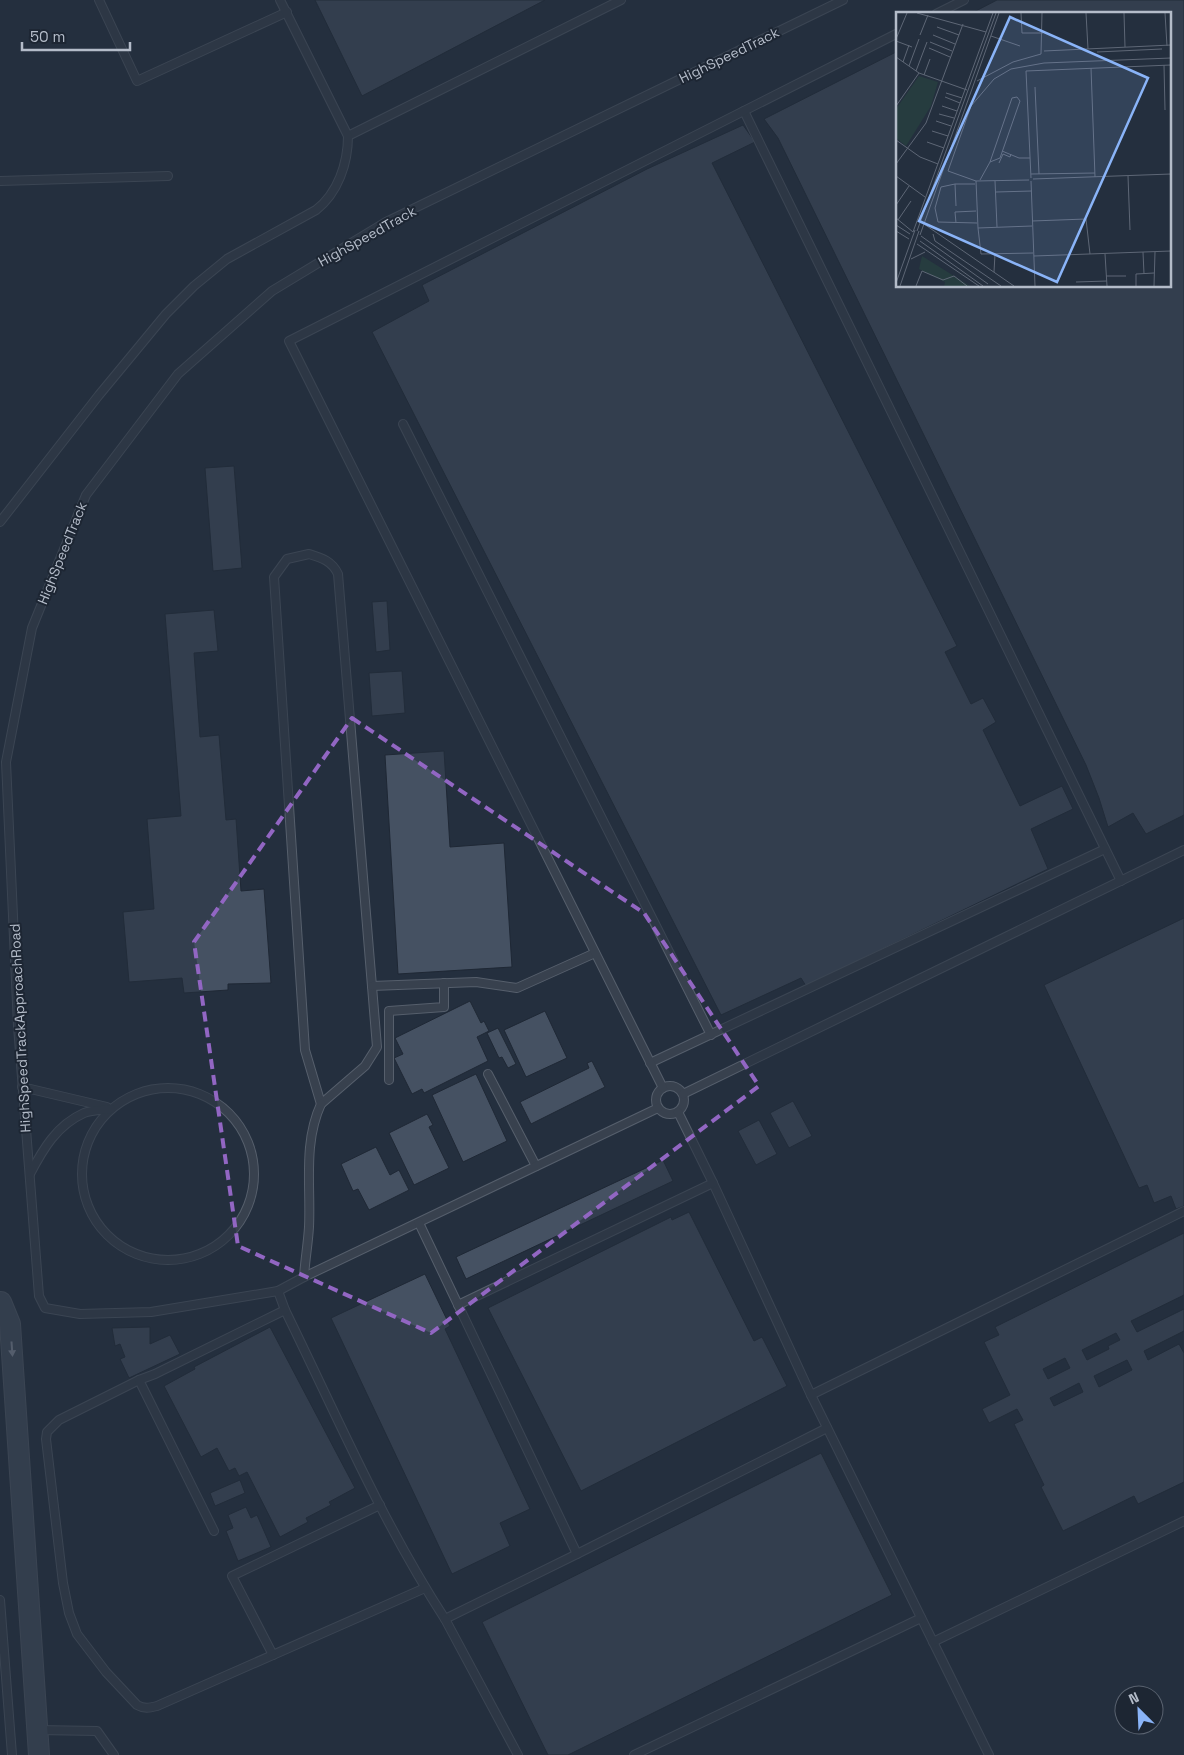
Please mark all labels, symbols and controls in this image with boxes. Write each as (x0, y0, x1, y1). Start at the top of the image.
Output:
inset map (896, 12, 1172, 288)
scale bar (22, 20, 130, 52)
street label: HighSpeedTrack (676, 23, 783, 87)
text: 50 m (30, 27, 65, 46)
street label: HighSpeedTrack (315, 201, 420, 270)
street label: HighSpeedTrack (33, 499, 91, 607)
street label: HighSpeedTrackApproachRoad (6, 923, 34, 1133)
one-way arrow (9, 1342, 17, 1358)
north arrow (1114, 1685, 1164, 1735)
text: N (1126, 1688, 1142, 1708)

